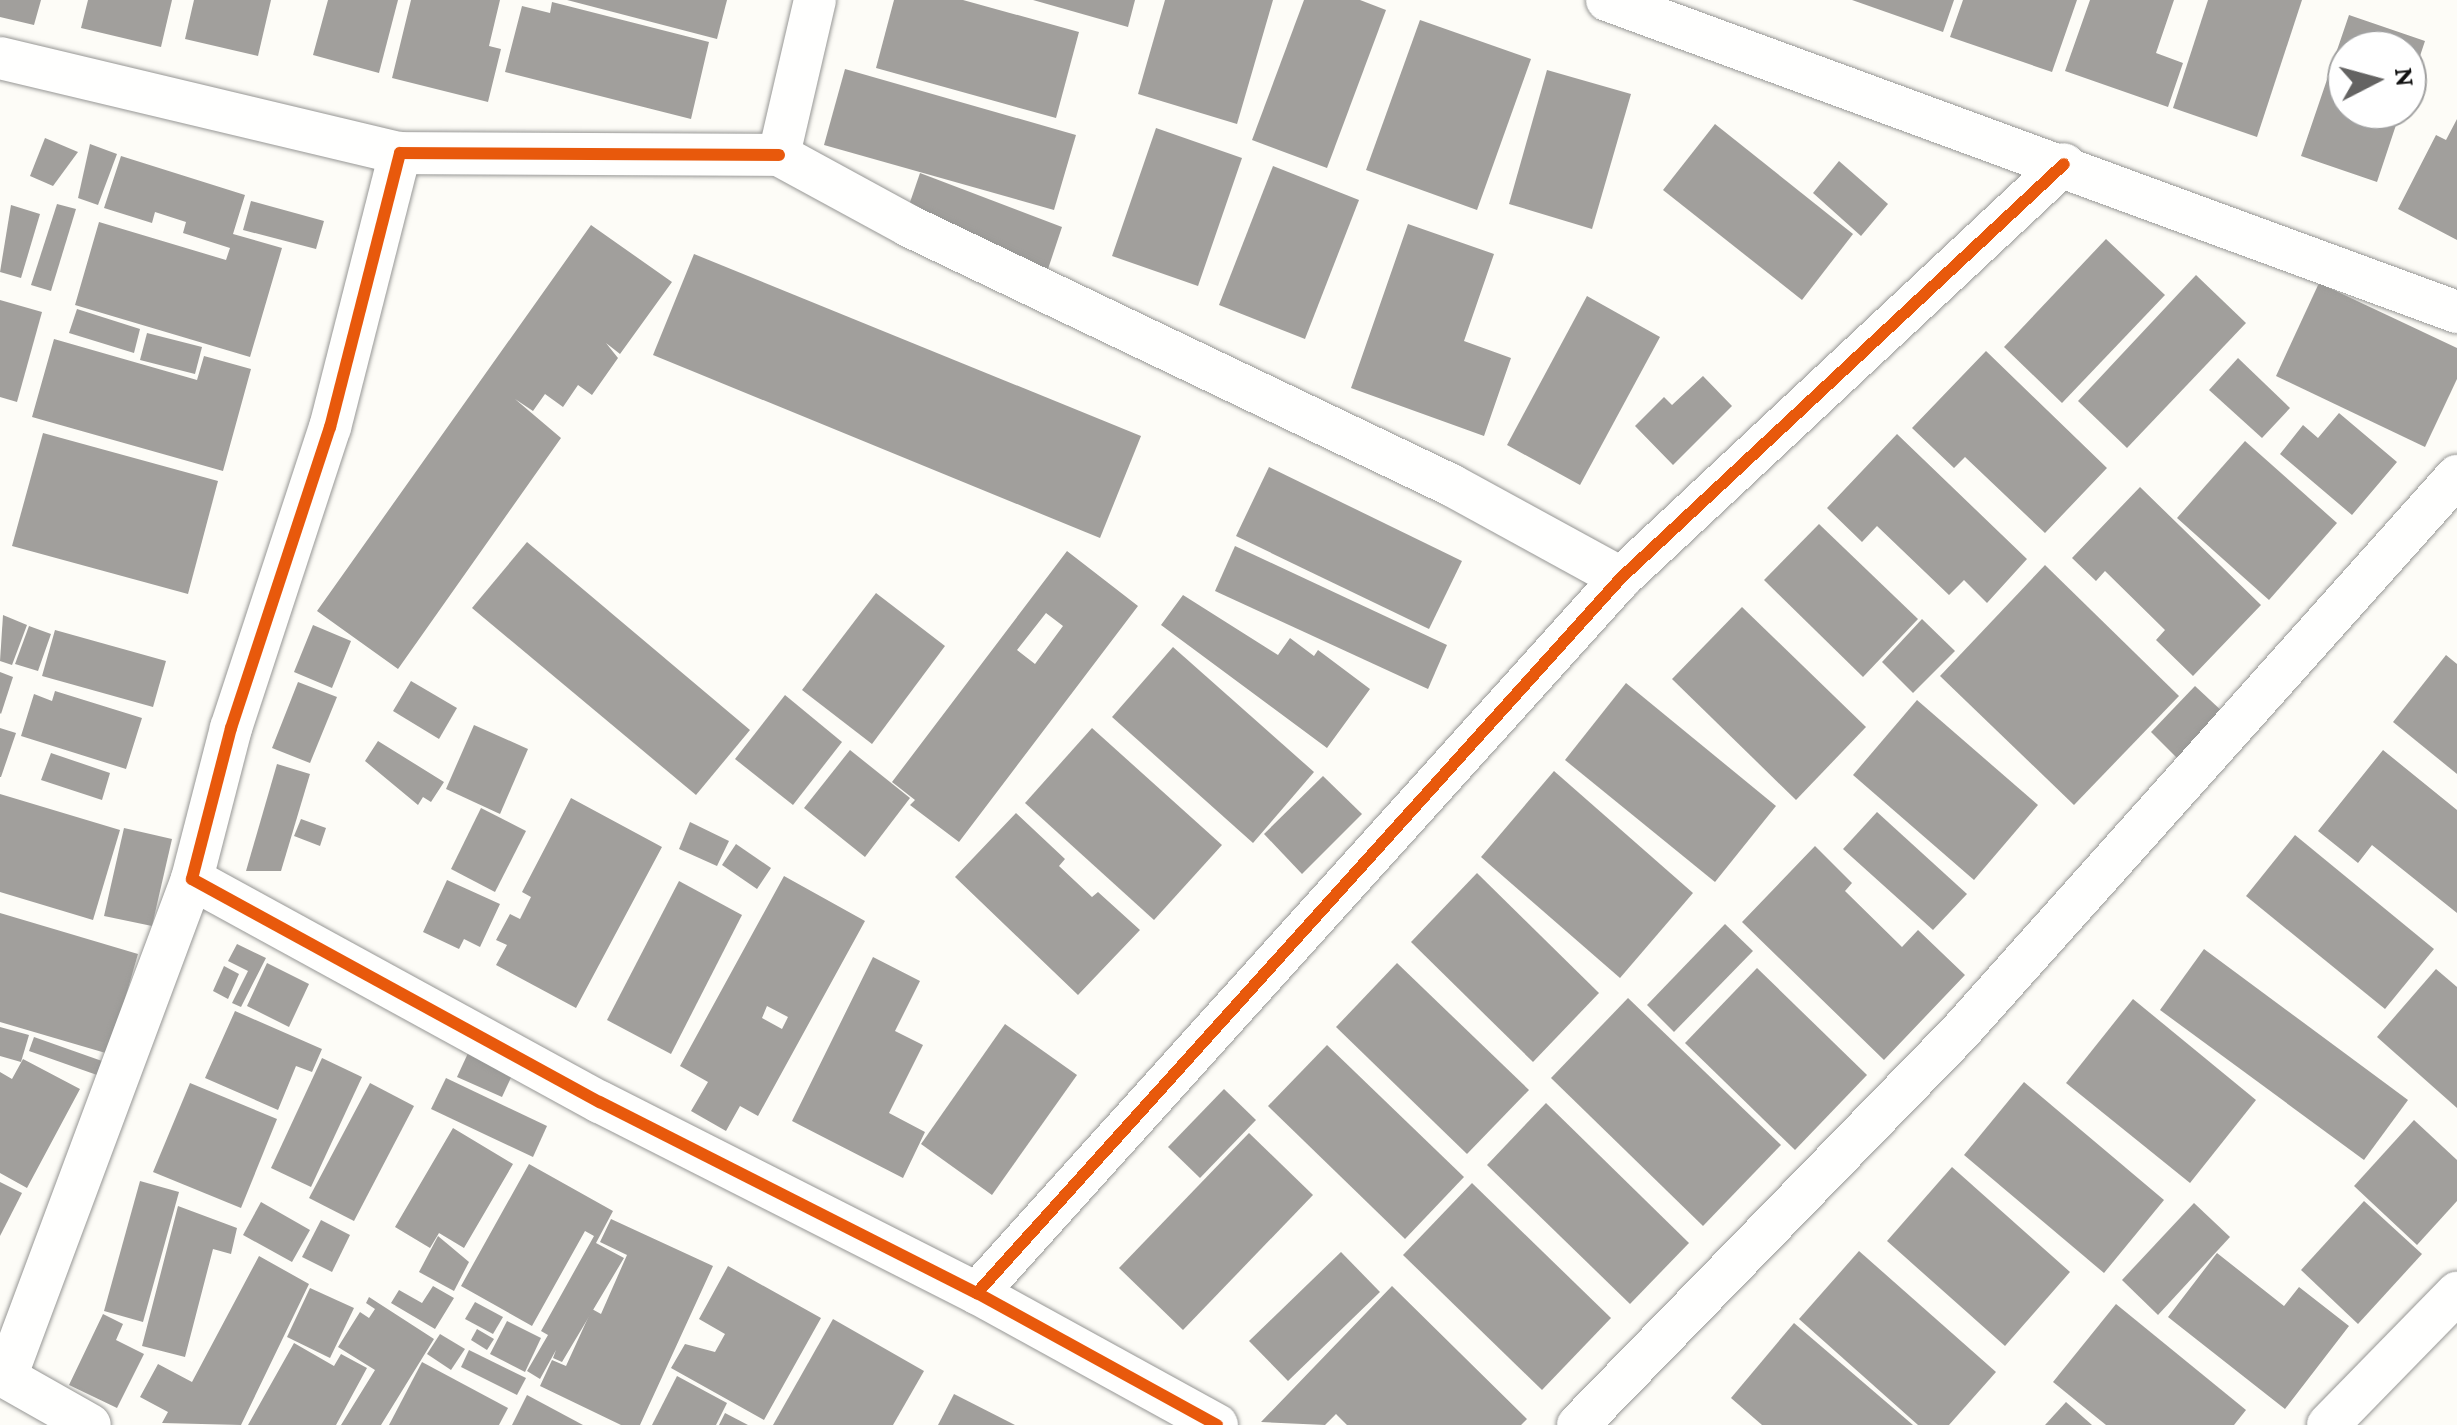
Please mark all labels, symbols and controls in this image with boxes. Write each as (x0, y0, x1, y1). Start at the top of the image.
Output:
north arrow (2327, 30, 2427, 130)
text: N (2389, 66, 2422, 88)

